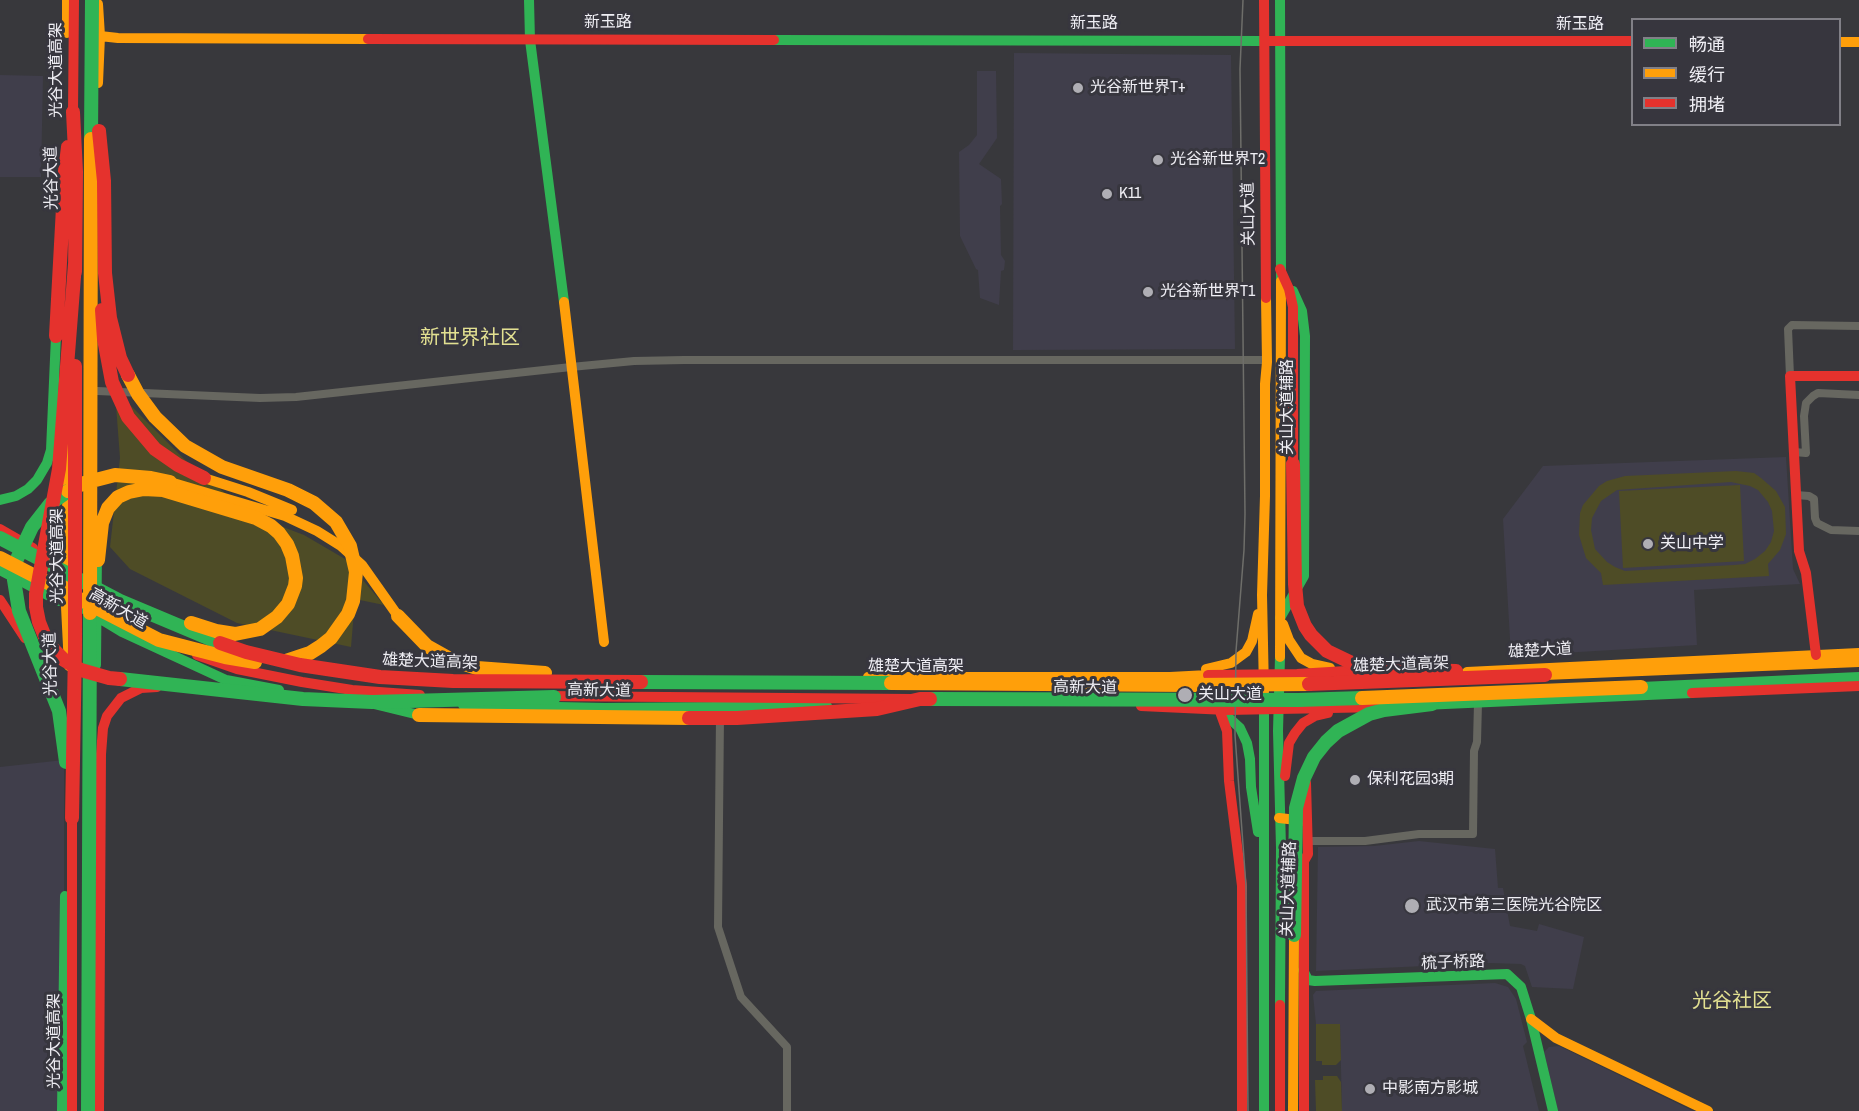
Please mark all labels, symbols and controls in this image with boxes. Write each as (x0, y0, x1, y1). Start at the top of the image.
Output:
street label: 新玉路 (584, 13, 632, 33)
street label: 新玉路 (1070, 14, 1118, 34)
street label: 新玉路 (1556, 15, 1604, 35)
legend (1631, 18, 1841, 126)
street label: 光谷大道高架 (47, 22, 67, 118)
text: 畅通 (1689, 32, 1725, 57)
text: 缓行 (1689, 62, 1725, 87)
place label: 光谷新世界T+ (1090, 78, 1186, 98)
marker: 光谷新世界T+ (1071, 81, 1085, 95)
text: 拥堵 (1689, 92, 1725, 117)
street label: 光谷大道 (42, 146, 62, 210)
place label: 光谷新世界T2 (1170, 150, 1265, 170)
marker: 光谷新世界T2 (1151, 153, 1165, 167)
street label: 关山大道 (1239, 182, 1259, 246)
place label: K11 (1119, 184, 1141, 204)
marker: K11 (1100, 187, 1114, 201)
place label: 光谷新世界T1 (1160, 282, 1255, 302)
marker: 光谷新世界T1 (1141, 285, 1155, 299)
district label: 新世界社区 (420, 327, 520, 351)
street label: 关山大道辅路 (1278, 359, 1298, 455)
street label: 光谷大道高架 (48, 508, 68, 604)
place label: 关山中学 (1660, 534, 1724, 554)
marker: 关山中学 (1641, 537, 1655, 551)
street label: 高新大道 (85, 585, 151, 633)
street label: 光谷大道 (41, 632, 61, 696)
street label: 雄楚大道 (1508, 640, 1572, 662)
street label: 雄楚大道高架 (382, 651, 478, 673)
street label: 雄楚大道高架 (1353, 654, 1449, 676)
street label: 雄楚大道高架 (868, 657, 964, 677)
street label: 高新大道 (1053, 678, 1117, 698)
street label: 高新大道 (567, 681, 631, 701)
place label: 关山大道 (1198, 685, 1262, 705)
marker: 关山大道 (1176, 686, 1194, 704)
place label: 保利花园3期 (1367, 770, 1454, 790)
marker: 保利花园3期 (1348, 773, 1362, 787)
street label: 关山大道辅路 (1278, 841, 1300, 937)
place label: 武汉市第三医院光谷院区 (1426, 896, 1602, 916)
marker: 武汉市第三医院光谷院区 (1403, 897, 1421, 915)
street label: 梳子桥路 (1421, 952, 1485, 974)
district label: 光谷社区 (1692, 990, 1772, 1014)
street label: 光谷大道高架 (45, 993, 65, 1089)
place label: 中影南方影城 (1382, 1079, 1478, 1099)
marker: 中影南方影城 (1363, 1082, 1377, 1096)

